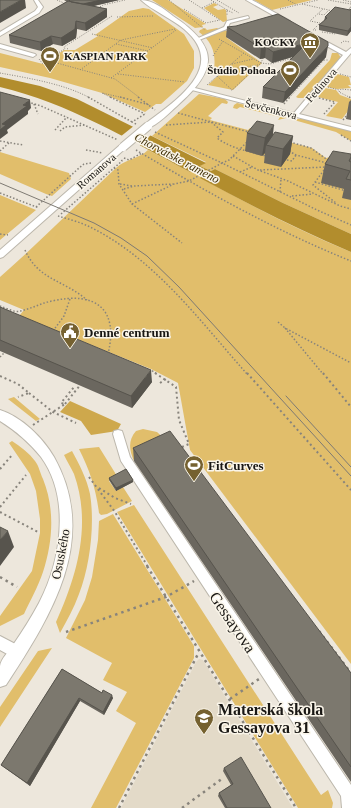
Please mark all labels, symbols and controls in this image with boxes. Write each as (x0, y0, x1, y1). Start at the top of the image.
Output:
museum icon: KOCKY (299, 31, 321, 59)
place label: KOCKY (254, 36, 296, 48)
sports icon: KASPIAN PARK (39, 45, 61, 73)
place label: KASPIAN PARK (64, 50, 147, 62)
sports icon: Štúdio Pohoda (279, 59, 301, 87)
place label: Štúdio Pohoda (207, 64, 276, 76)
street label: Fedinova (303, 66, 339, 104)
street label: Ševčenkova (244, 97, 298, 121)
water label: Chorvátske rameno (132, 130, 222, 186)
street label: Romanova (74, 151, 118, 191)
public building icon: Denné centrum (59, 321, 81, 349)
place label: Denné centrum (84, 325, 170, 340)
sports icon: FitCurves (183, 454, 205, 482)
place label: FitCurves (208, 458, 264, 473)
street label: Osuského (48, 527, 73, 581)
street label: Gessayova (205, 589, 259, 656)
place label: Materská škola Gessayova 31 (218, 701, 323, 737)
school or university icon: Materská škola Gessayova 31 (193, 707, 215, 735)

